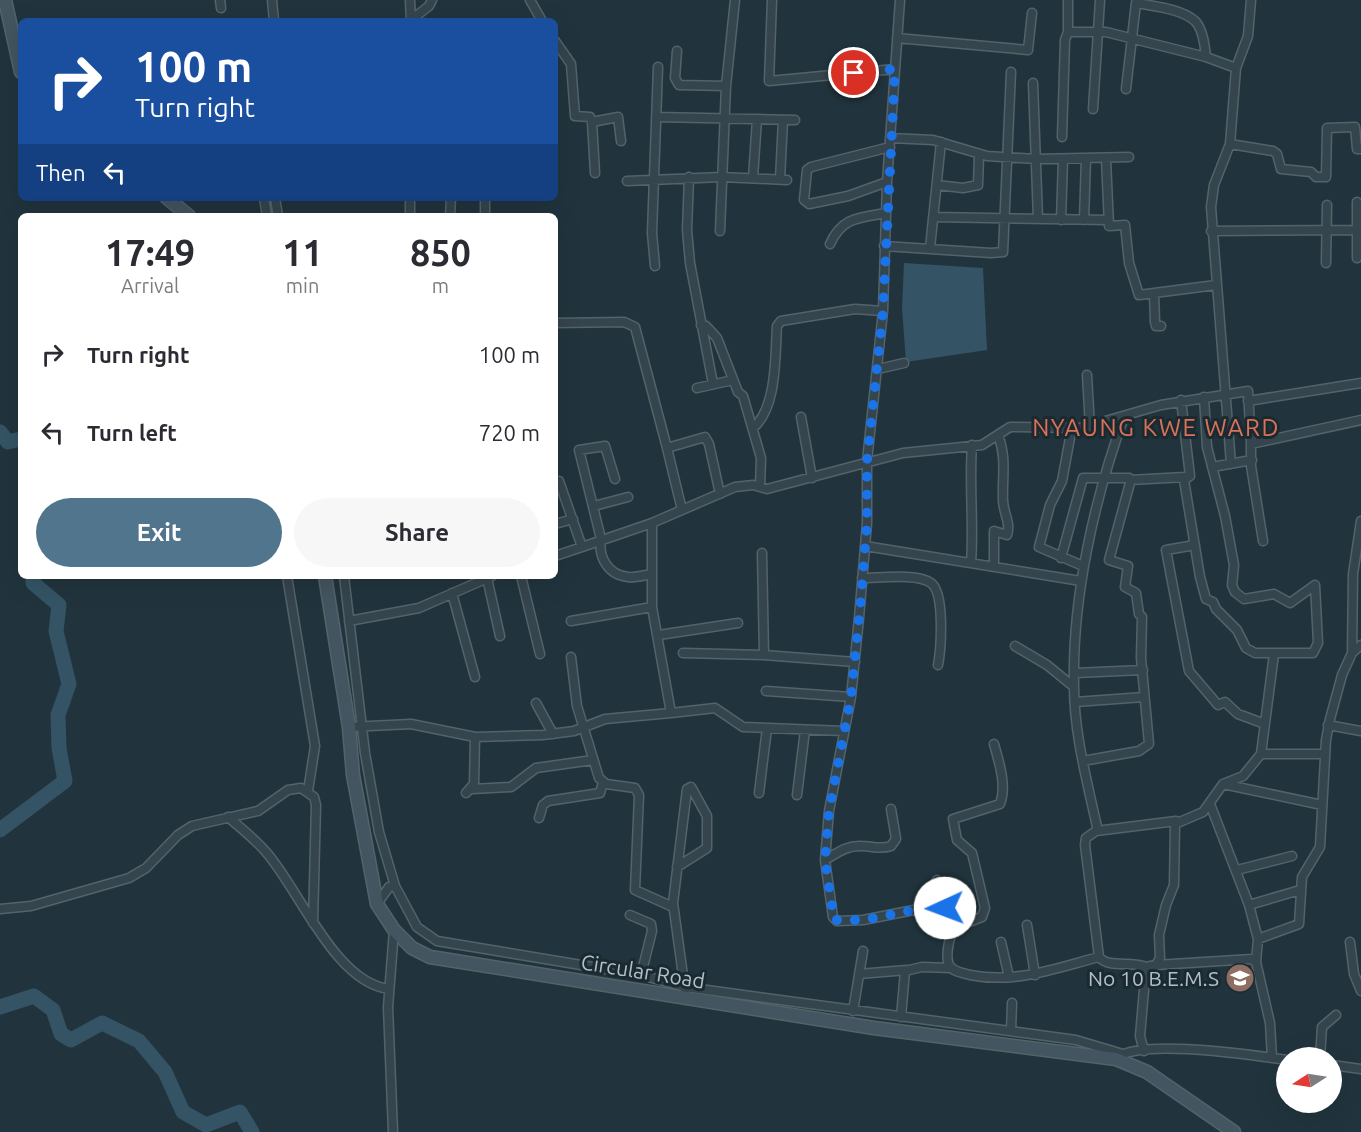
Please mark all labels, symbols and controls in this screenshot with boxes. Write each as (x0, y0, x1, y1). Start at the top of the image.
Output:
icon: right (36, 42, 114, 120)
text: 100 m (135, 43, 252, 90)
pin (828, 47, 879, 98)
icon: arrive (837, 56, 870, 89)
text: Turn right (135, 92, 255, 122)
icon: left (98, 156, 131, 189)
text: Then (36, 160, 86, 185)
text: 17:49 (105, 232, 195, 273)
text: 11 (282, 232, 323, 273)
text: 850 (410, 232, 471, 273)
text: Arrival (121, 274, 179, 297)
text: min (286, 274, 319, 297)
text: m (432, 274, 449, 297)
icon: right (36, 338, 69, 371)
text: Turn right (87, 342, 189, 367)
text: 100 m (479, 342, 540, 367)
district label: NYAUNG KWE WARD (1032, 414, 1280, 441)
icon: left (36, 416, 69, 449)
text: Turn left (87, 420, 177, 445)
text: 720 m (479, 420, 540, 445)
button: Exit (36, 498, 282, 567)
button: Share (294, 498, 540, 567)
position arrow (913, 876, 977, 940)
street label: Circular Road (579, 949, 707, 993)
school or university icon: No 10 B.E.M.S (1224, 962, 1256, 994)
place label: No 10 B.E.M.S (1088, 966, 1219, 990)
north arrow (1276, 1047, 1342, 1113)
map controls (1276, 1047, 1342, 1113)

